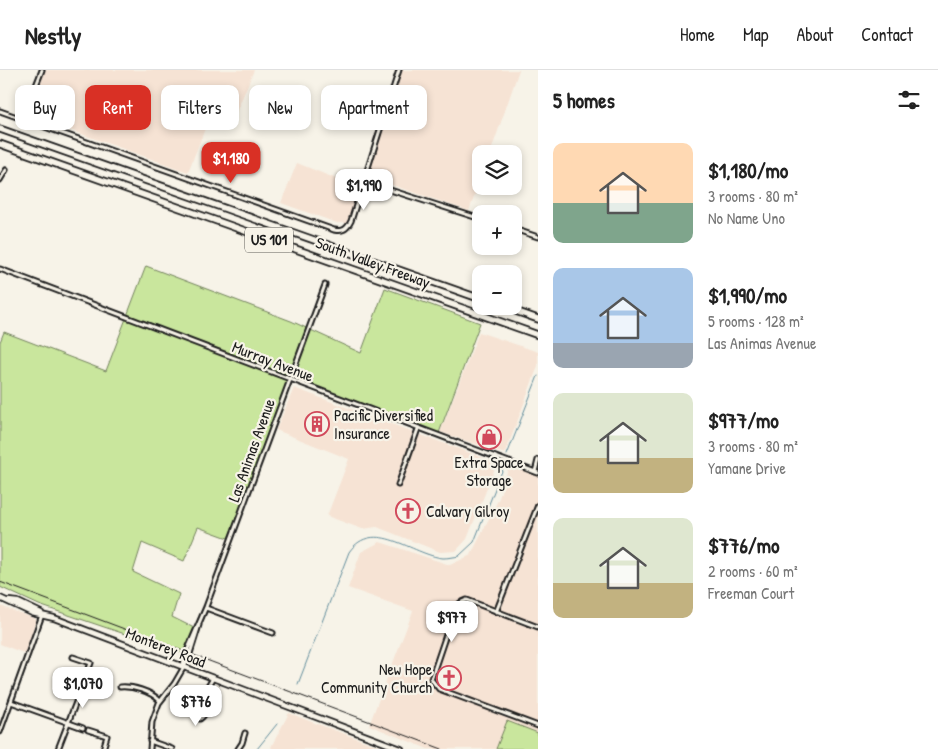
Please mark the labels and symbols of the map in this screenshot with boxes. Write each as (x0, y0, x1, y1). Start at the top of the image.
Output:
pin: $1,180 (190, 142, 272, 184)
pin: $1,990 (323, 168, 405, 211)
road number: US 101 (245, 228, 293, 252)
street label: South Valley Freeway (313, 231, 434, 293)
street label: Murray Avenue (229, 335, 317, 387)
street label: Las Animas Avenue (222, 395, 280, 505)
place label: Pacific Diversified Insurance (334, 404, 433, 444)
building icon: Pacific Diversified Insurance (304, 411, 330, 437)
shop icon: Extra Space Storage (476, 424, 502, 450)
place label: Extra Space Storage (455, 451, 524, 491)
church icon: Calvary Gilroy (395, 498, 421, 524)
place label: Calvary Gilroy (426, 500, 510, 522)
pin: $977 (422, 600, 482, 643)
street label: Monterey Road (123, 622, 209, 672)
place label: New Hope Community Church (321, 658, 433, 698)
church icon: New Hope Community Church (436, 665, 462, 691)
pin: $1,070 (42, 666, 124, 709)
pin: $776 (166, 684, 226, 727)

